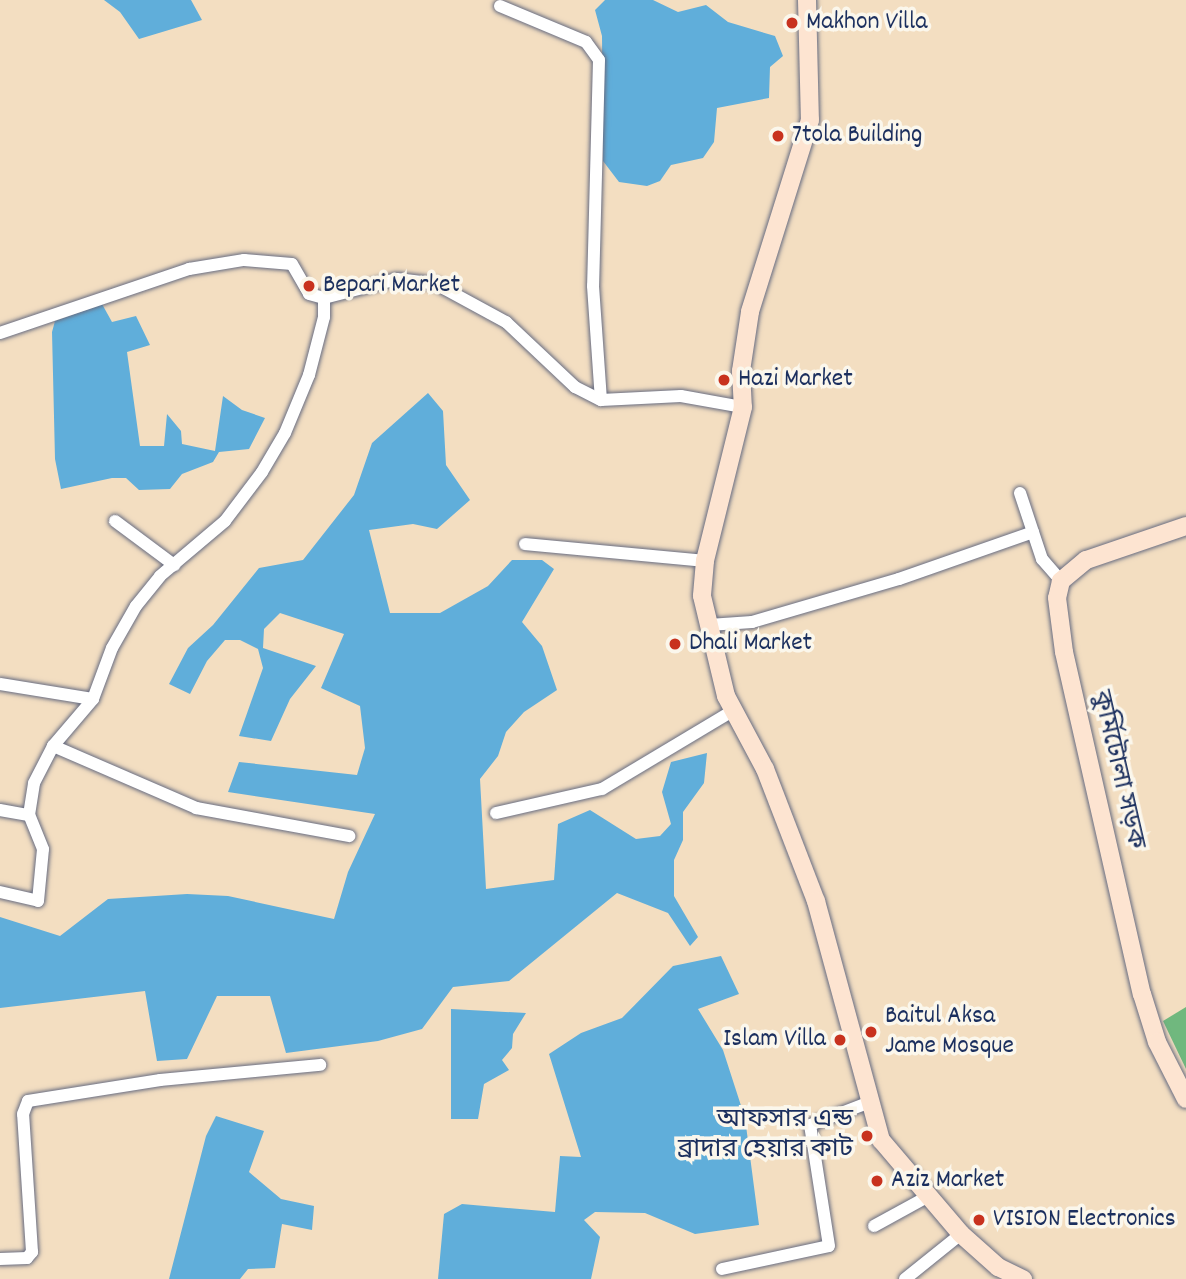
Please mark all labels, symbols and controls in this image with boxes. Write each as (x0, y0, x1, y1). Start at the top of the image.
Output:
place label: Makhon Villa (806, 7, 927, 39)
marker: Makhon Villa (784, 15, 800, 31)
place label: 7tola Building (792, 120, 922, 152)
marker: 7tola Building (770, 128, 786, 144)
place label: Bepari Market (323, 270, 460, 302)
marker: Bepari Market (301, 278, 317, 294)
place label: Hazi Market (738, 364, 853, 396)
marker: Hazi Market (716, 372, 732, 388)
place label: Dhali Market (689, 628, 812, 660)
marker: Dhali Market (667, 636, 683, 652)
street label: কুর্মিটোলা সড়ক (1084, 688, 1150, 852)
place label: Baitul Aksa Jame Mosque (885, 1001, 1014, 1062)
place label: Islam Villa (723, 1024, 826, 1056)
marker: Baitul Aksa Jame Mosque (863, 1024, 879, 1040)
marker: Islam Villa (832, 1032, 848, 1048)
place label: আফসার এন্ড ব্রাদার হেয়ার কাট (678, 1105, 853, 1166)
marker: আফসার এন্ড ব্রাদার হেয়ার কাট (859, 1128, 875, 1144)
place label: Aziz Market (891, 1165, 1004, 1197)
marker: Aziz Market (869, 1173, 885, 1189)
place label: VISION Electronics (993, 1204, 1176, 1236)
marker: VISION Electronics (971, 1212, 987, 1228)

